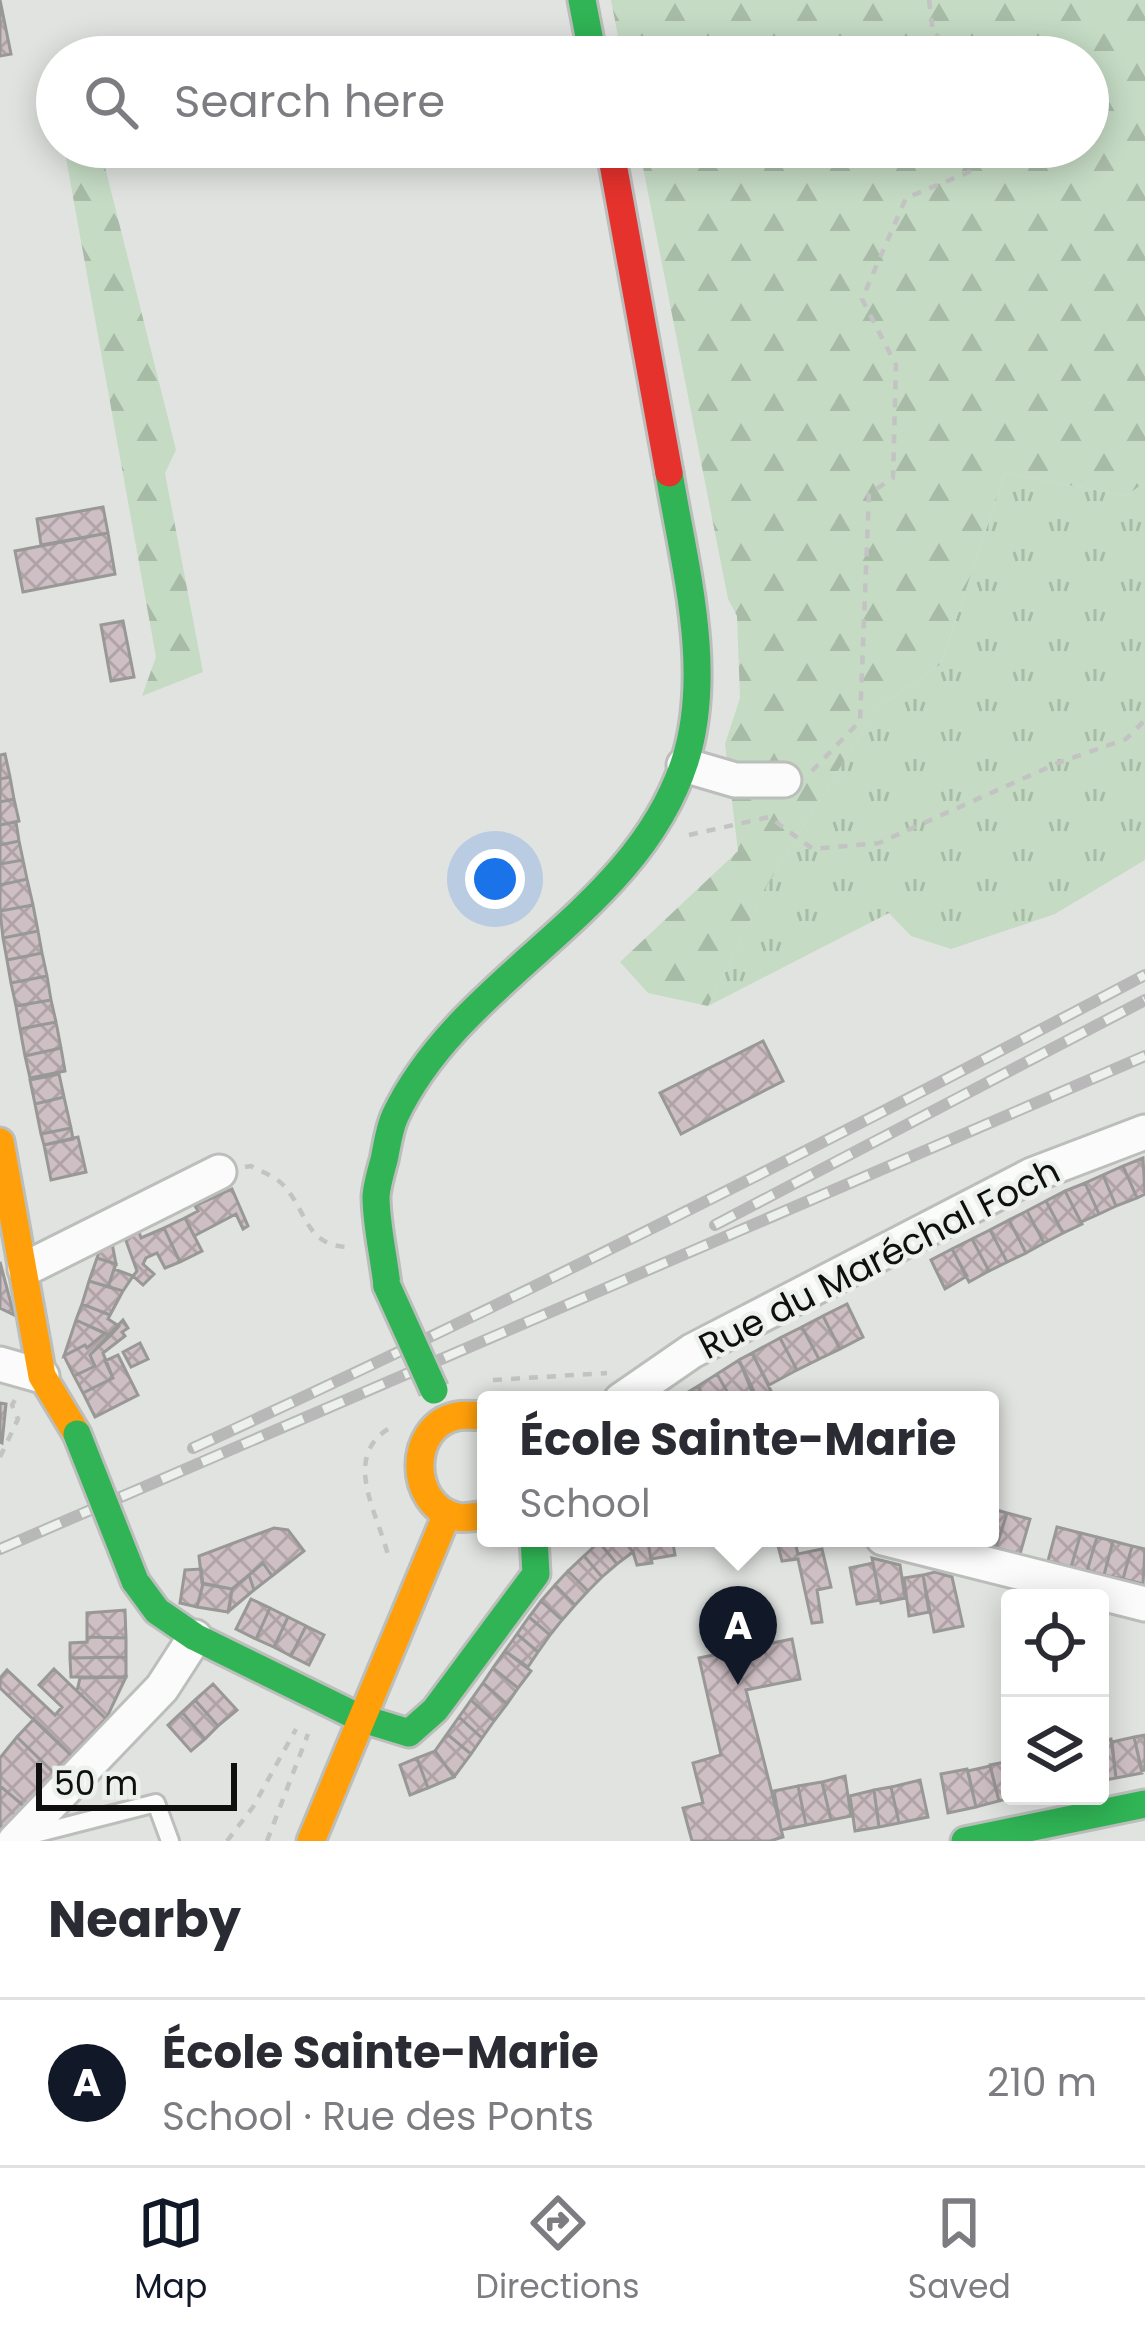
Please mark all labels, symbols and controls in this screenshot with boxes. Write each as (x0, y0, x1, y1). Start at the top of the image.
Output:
search box (36, 36, 1109, 168)
icon: search (78, 69, 144, 135)
text: Search here (174, 70, 445, 133)
your location (465, 849, 525, 909)
street label: Rue du Maréchal Foch (690, 1145, 1068, 1372)
popup (477, 1391, 999, 1547)
text: École Sainte-Marie (520, 1408, 956, 1471)
text: School (520, 1476, 651, 1531)
pin: A (699, 1586, 777, 1685)
map controls (1001, 1589, 1109, 1805)
button: locate (1001, 1589, 1109, 1697)
button: layers (1001, 1697, 1109, 1805)
scale bar (36, 1757, 237, 1810)
text: 50 m (54, 1760, 138, 1807)
text: Nearby (48, 1883, 241, 1955)
text: École Sainte-Marie (162, 2021, 599, 2084)
text: A (73, 2055, 101, 2110)
text: 210 m (987, 2055, 1097, 2110)
text: School · Rue des Ponts (162, 2089, 594, 2144)
tab: Map (134, 2190, 207, 2312)
tab: Directions (476, 2190, 639, 2312)
tab: Saved (908, 2190, 1011, 2312)

